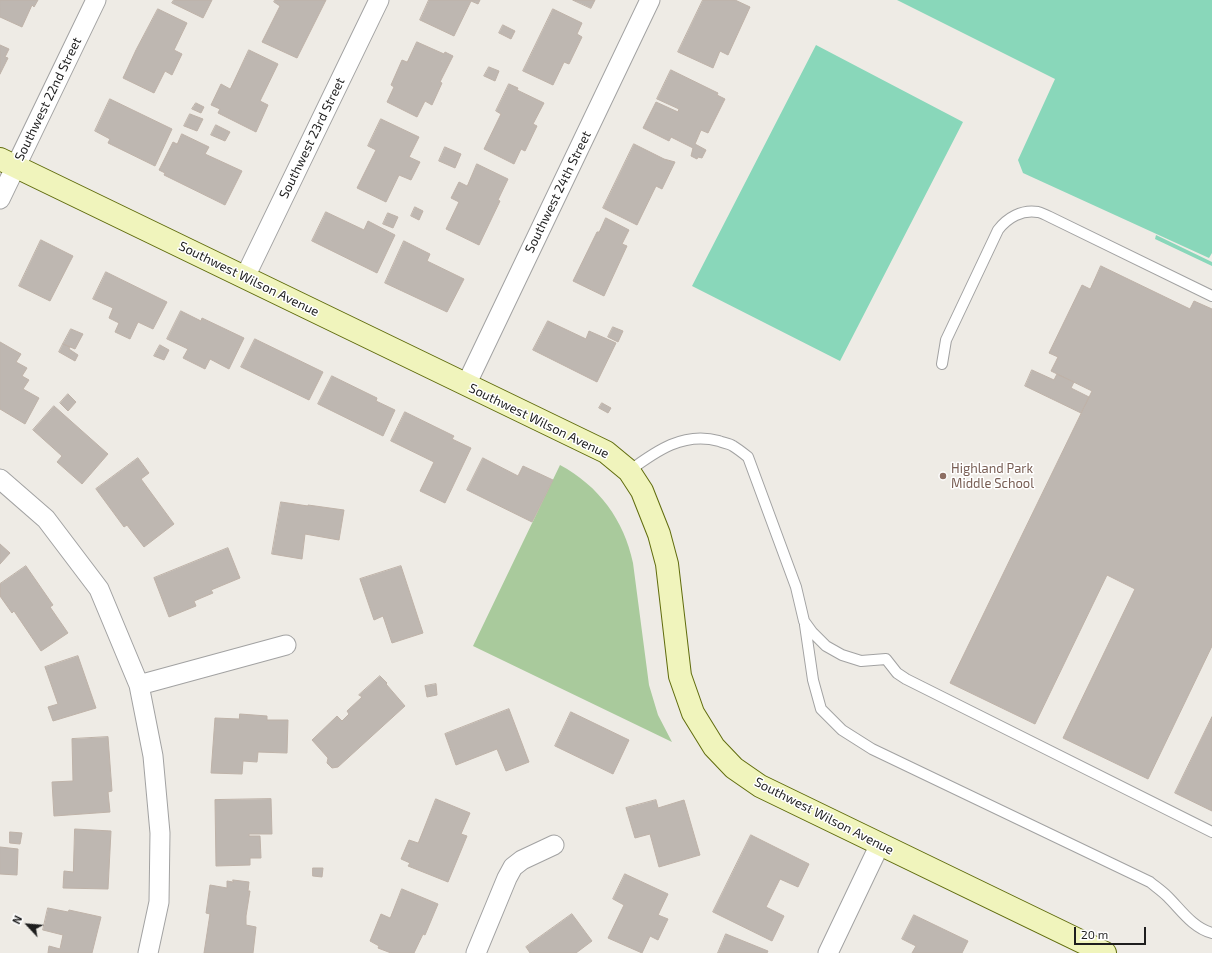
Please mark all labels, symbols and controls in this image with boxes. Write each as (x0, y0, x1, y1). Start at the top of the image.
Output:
street label: Southwest 22nd Street (11, 35, 85, 163)
street label: Southwest 23rd Street (276, 75, 348, 201)
street label: Southwest 24th Street (522, 129, 594, 255)
street label: Southwest Wilson Avenue (176, 238, 322, 320)
street label: Southwest Wilson Avenue (466, 380, 612, 462)
place label: Highland Park Middle School (951, 461, 1034, 492)
marker: Highland Park Middle School (938, 471, 948, 481)
street label: Southwest Wilson Avenue (752, 774, 896, 858)
north arrow (8, 905, 48, 945)
text: N (9, 913, 24, 926)
scale bar (1076, 919, 1148, 945)
text: 20 m (1081, 927, 1108, 941)

